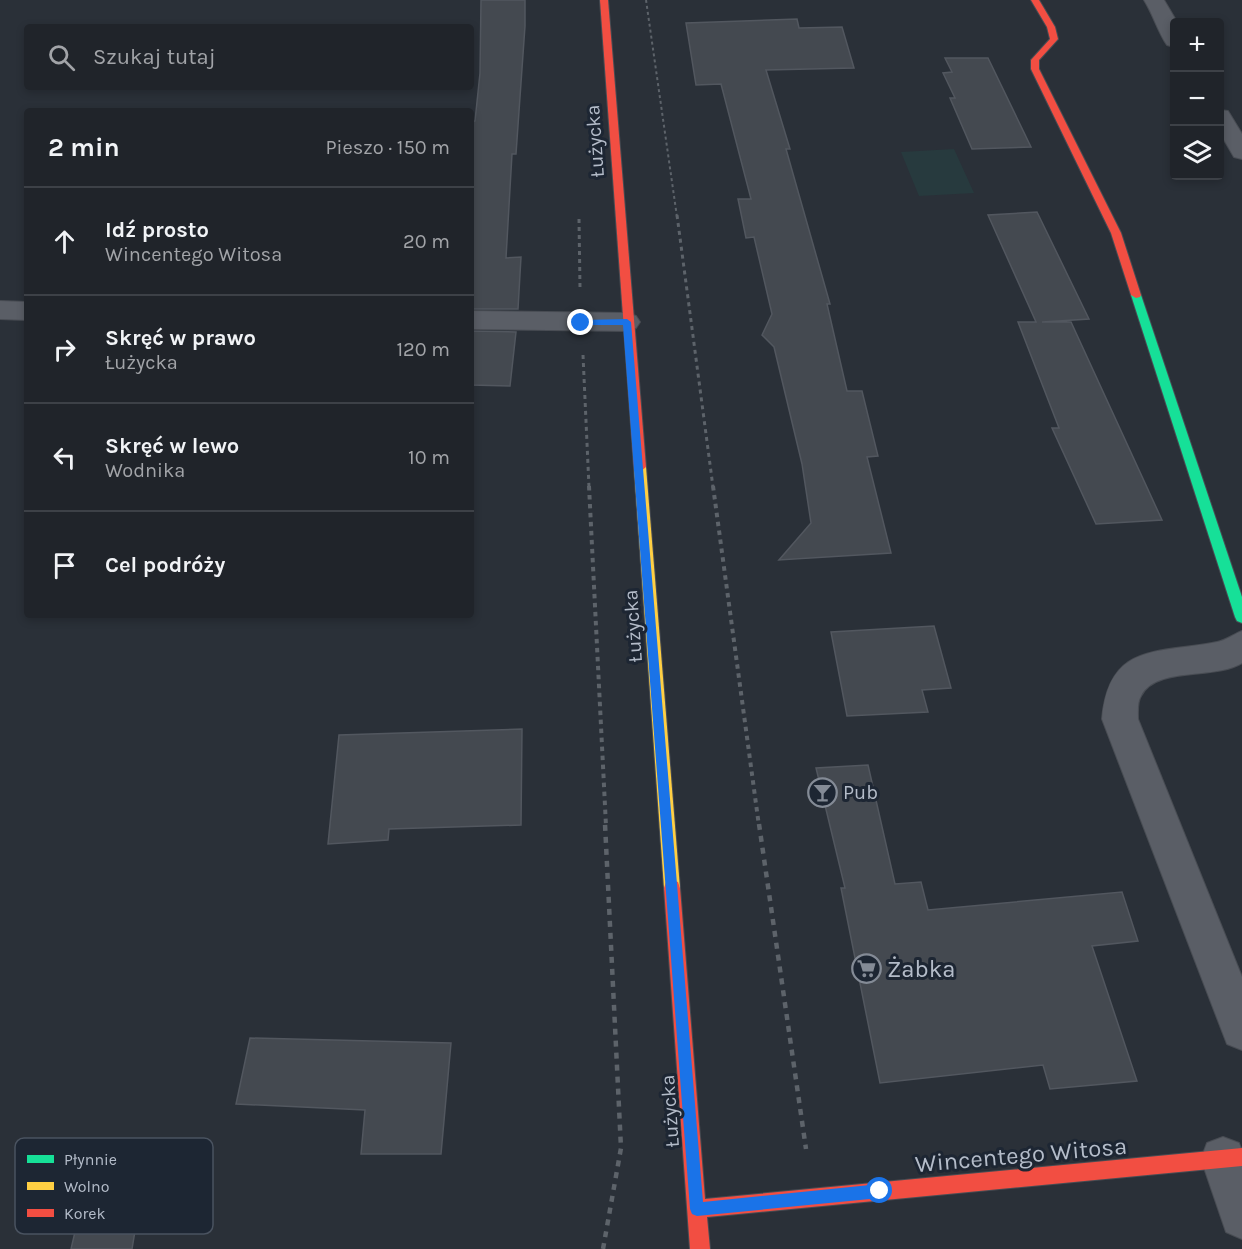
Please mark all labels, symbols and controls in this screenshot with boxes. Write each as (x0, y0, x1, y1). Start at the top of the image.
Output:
map controls (1170, 18, 1224, 180)
button: + (1170, 18, 1224, 72)
search box (24, 24, 474, 90)
icon: search (45, 41, 78, 74)
text: Szukaj tutaj (93, 44, 216, 70)
button: − (1170, 72, 1224, 126)
street label: Łużycka (581, 104, 609, 178)
button: layers (1170, 126, 1224, 180)
text: 2 min (48, 132, 120, 163)
text: Pieszo · 150 m (325, 136, 450, 159)
text: Idź prosto (105, 217, 209, 243)
icon: ahead (48, 225, 81, 258)
text: 20 m (403, 230, 450, 253)
text: Wincentego Witosa (105, 243, 282, 266)
route end (567, 309, 593, 335)
text: Skręć w prawo (105, 325, 256, 351)
icon: right (48, 333, 81, 366)
text: 120 m (396, 338, 450, 361)
text: Łużycka (105, 351, 178, 374)
text: Skręć w lewo (105, 433, 239, 459)
icon: left (48, 441, 81, 474)
text: 10 m (408, 446, 450, 469)
text: Wodnika (105, 459, 185, 482)
icon: arrive (48, 549, 81, 582)
text: Cel podróży (105, 552, 225, 578)
street label: Łużycka (619, 589, 647, 663)
bar icon: Pub (806, 776, 838, 808)
place label: Pub (843, 781, 878, 804)
supermarket icon: Żabka (850, 953, 882, 985)
place label: Żabka (887, 955, 955, 983)
street label: Łużycka (656, 1074, 684, 1148)
street label: Wincentego Witosa (914, 1132, 1128, 1178)
legend (15, 1138, 213, 1234)
text: Płynnie (64, 1150, 117, 1169)
text: Wolno (64, 1177, 109, 1196)
route start (866, 1177, 892, 1203)
text: Korek (64, 1204, 105, 1223)

